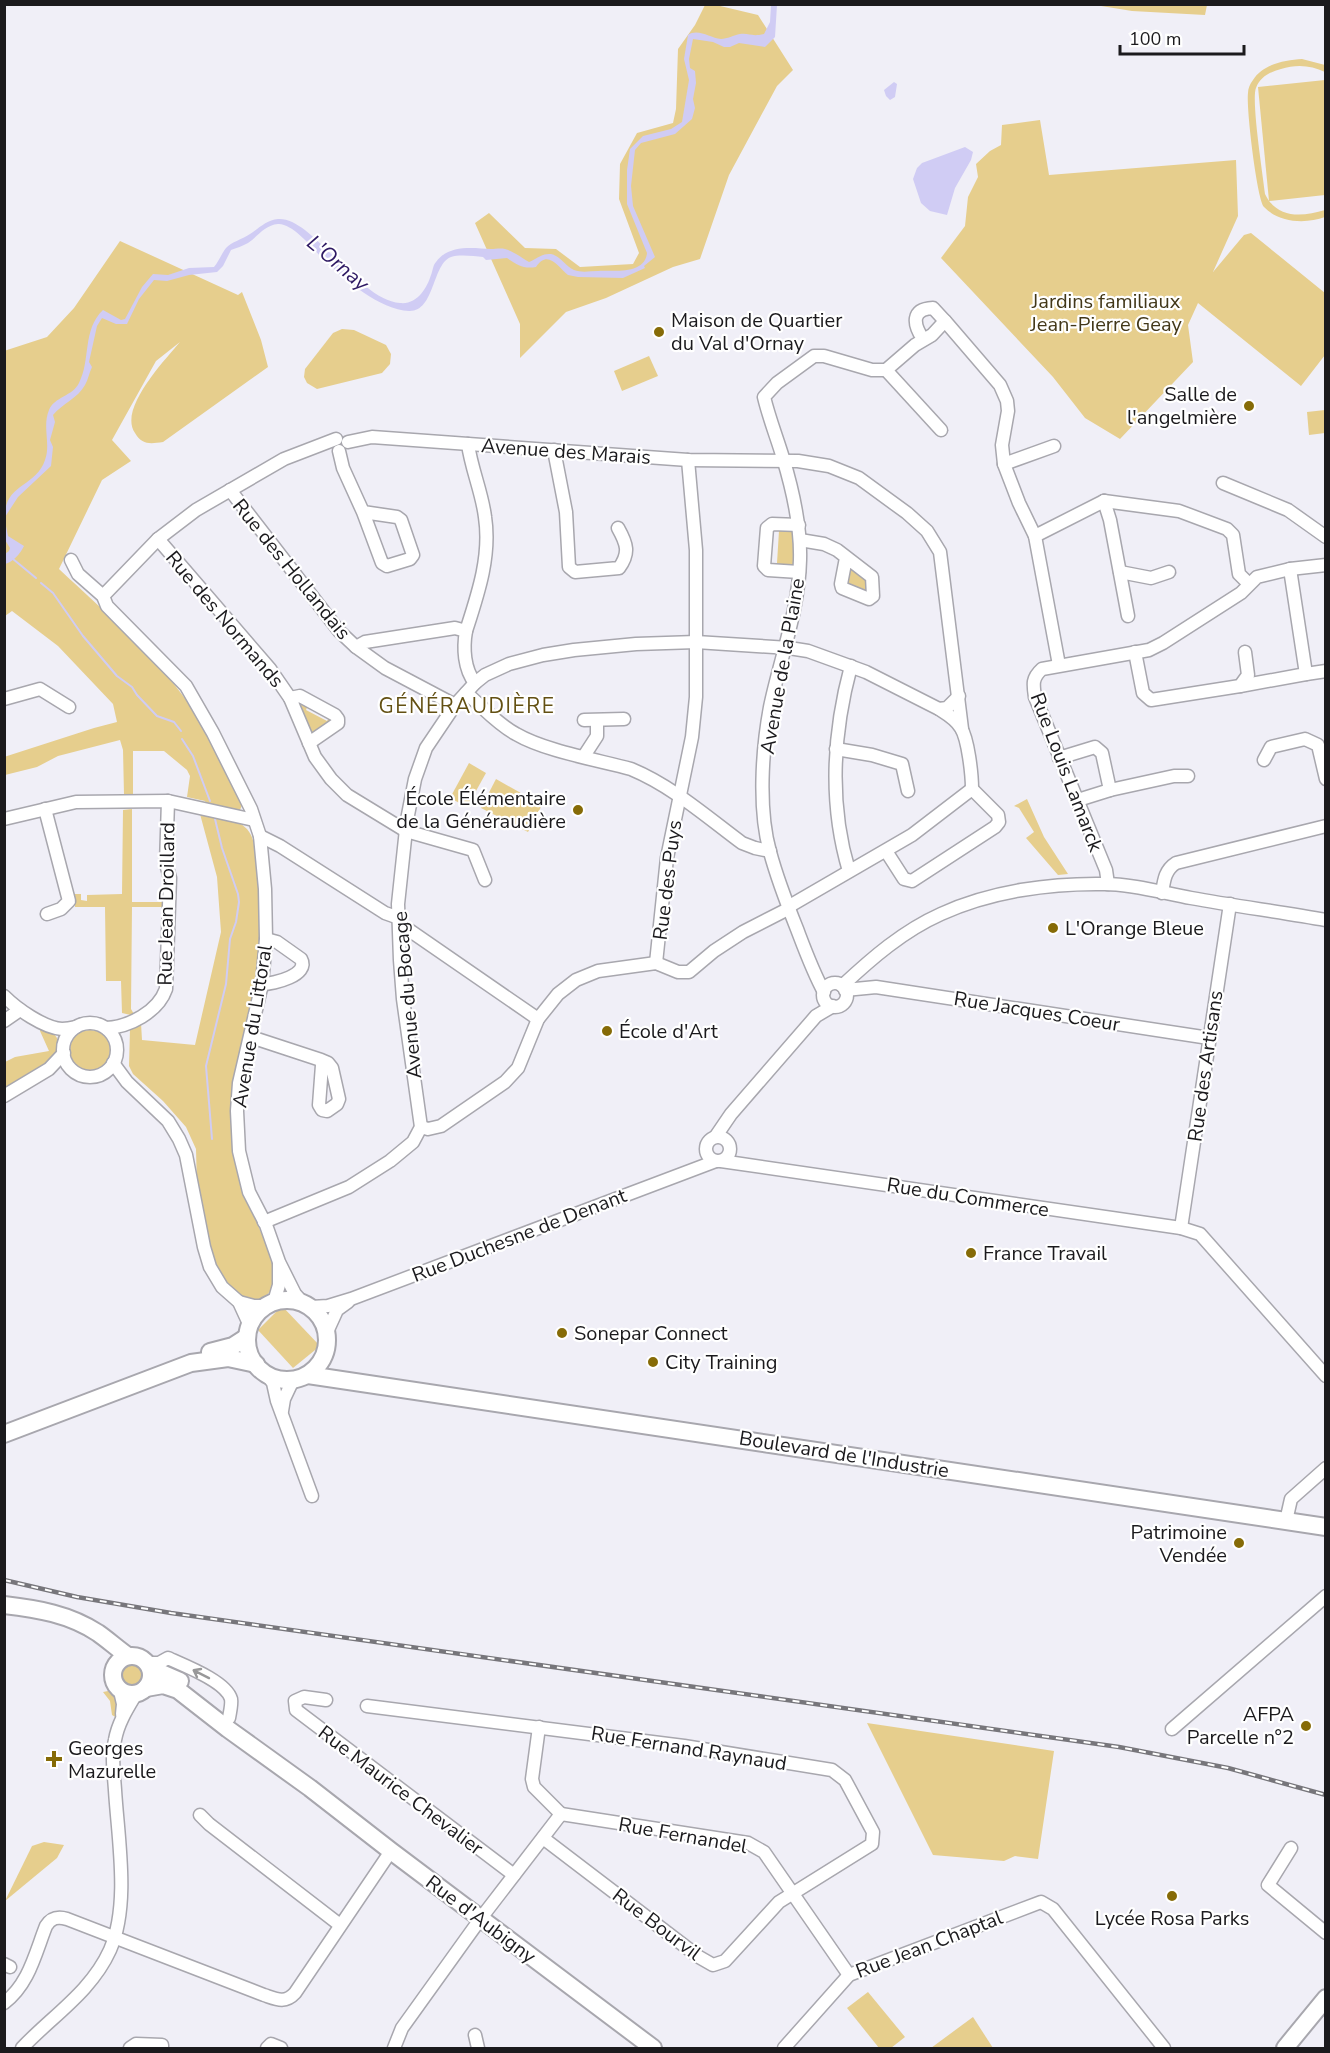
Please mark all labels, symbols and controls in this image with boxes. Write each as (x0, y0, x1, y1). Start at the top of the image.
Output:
scale bar (1120, 18, 1244, 56)
text: 100 m (1129, 27, 1181, 51)
water label: L'Ornay (301, 229, 376, 298)
park label: Jardins familiaux Jean-Pierre Geay (1029, 288, 1182, 338)
place label: Maison de Quartier du Val d'Ornay (671, 307, 842, 357)
marker: Maison de Quartier du Val d'Ornay (652, 325, 666, 339)
place label: Salle de l'angelmière (1127, 381, 1237, 431)
marker: Salle de l'angelmière (1242, 399, 1256, 413)
street label: Avenue des Marais (480, 432, 652, 471)
street label: Rue des Hollandais (226, 493, 357, 645)
street label: Rue des Normands (159, 545, 290, 693)
street label: Avenue de la Plaine (754, 576, 811, 756)
street label: Rue Louis Lamarck (1024, 689, 1110, 857)
district label: GÉNÉRAUDIÈRE (378, 692, 556, 720)
place label: École Élémentaire de la Généraudière (396, 785, 566, 835)
marker: École Élémentaire de la Généraudière (571, 803, 585, 817)
street label: Rue des Puys (647, 818, 688, 942)
street label: Rue Jean Droillard (152, 822, 181, 986)
street label: Avenue du Bocage (387, 910, 428, 1080)
place label: L'Orange Bleue (1065, 915, 1204, 942)
marker: L'Orange Bleue (1046, 921, 1060, 935)
street label: Avenue du Littoral (226, 942, 279, 1110)
street label: Rue Jacques Coeur (952, 985, 1122, 1038)
street label: Rue des Artisans (1182, 989, 1229, 1143)
place label: École d'Art (619, 1018, 719, 1045)
marker: École d'Art (600, 1024, 614, 1038)
street label: Rue du Commerce (885, 1171, 1051, 1224)
street label: Rue Duchesne de Denant (408, 1182, 631, 1289)
place label: France Travail (983, 1240, 1107, 1267)
marker: France Travail (964, 1246, 978, 1260)
place label: Sonepar Connect (574, 1320, 728, 1347)
marker: Sonepar Connect (555, 1326, 569, 1340)
place label: City Training (665, 1349, 778, 1376)
marker: City Training (646, 1355, 660, 1369)
street label: Boulevard de l'Industrie (737, 1425, 951, 1484)
place label: Patrimoine Vendée (1131, 1519, 1227, 1569)
marker: Patrimoine Vendée (1232, 1536, 1246, 1550)
one-way arrow (193, 1668, 211, 1679)
place label: AFPA Parcelle n°2 (1187, 1701, 1294, 1751)
street label: Rue Maurice Chevalier (313, 1719, 489, 1861)
marker: AFPA Parcelle n°2 (1299, 1719, 1313, 1733)
street label: Rue Fernand Raynaud (589, 1720, 789, 1777)
place label: Georges Mazurelle (68, 1735, 156, 1785)
marker: Georges Mazurelle (45, 1750, 63, 1768)
street label: Rue Fernandel (616, 1811, 749, 1860)
street label: Rue d'Aubigny (420, 1869, 542, 1970)
street label: Rue Bourvil (607, 1882, 707, 1967)
marker: Lycée Rosa Parks (1165, 1889, 1179, 1903)
street label: Rue Jean Chaptal (852, 1904, 1006, 1985)
place label: Lycée Rosa Parks (1095, 1905, 1249, 1932)

